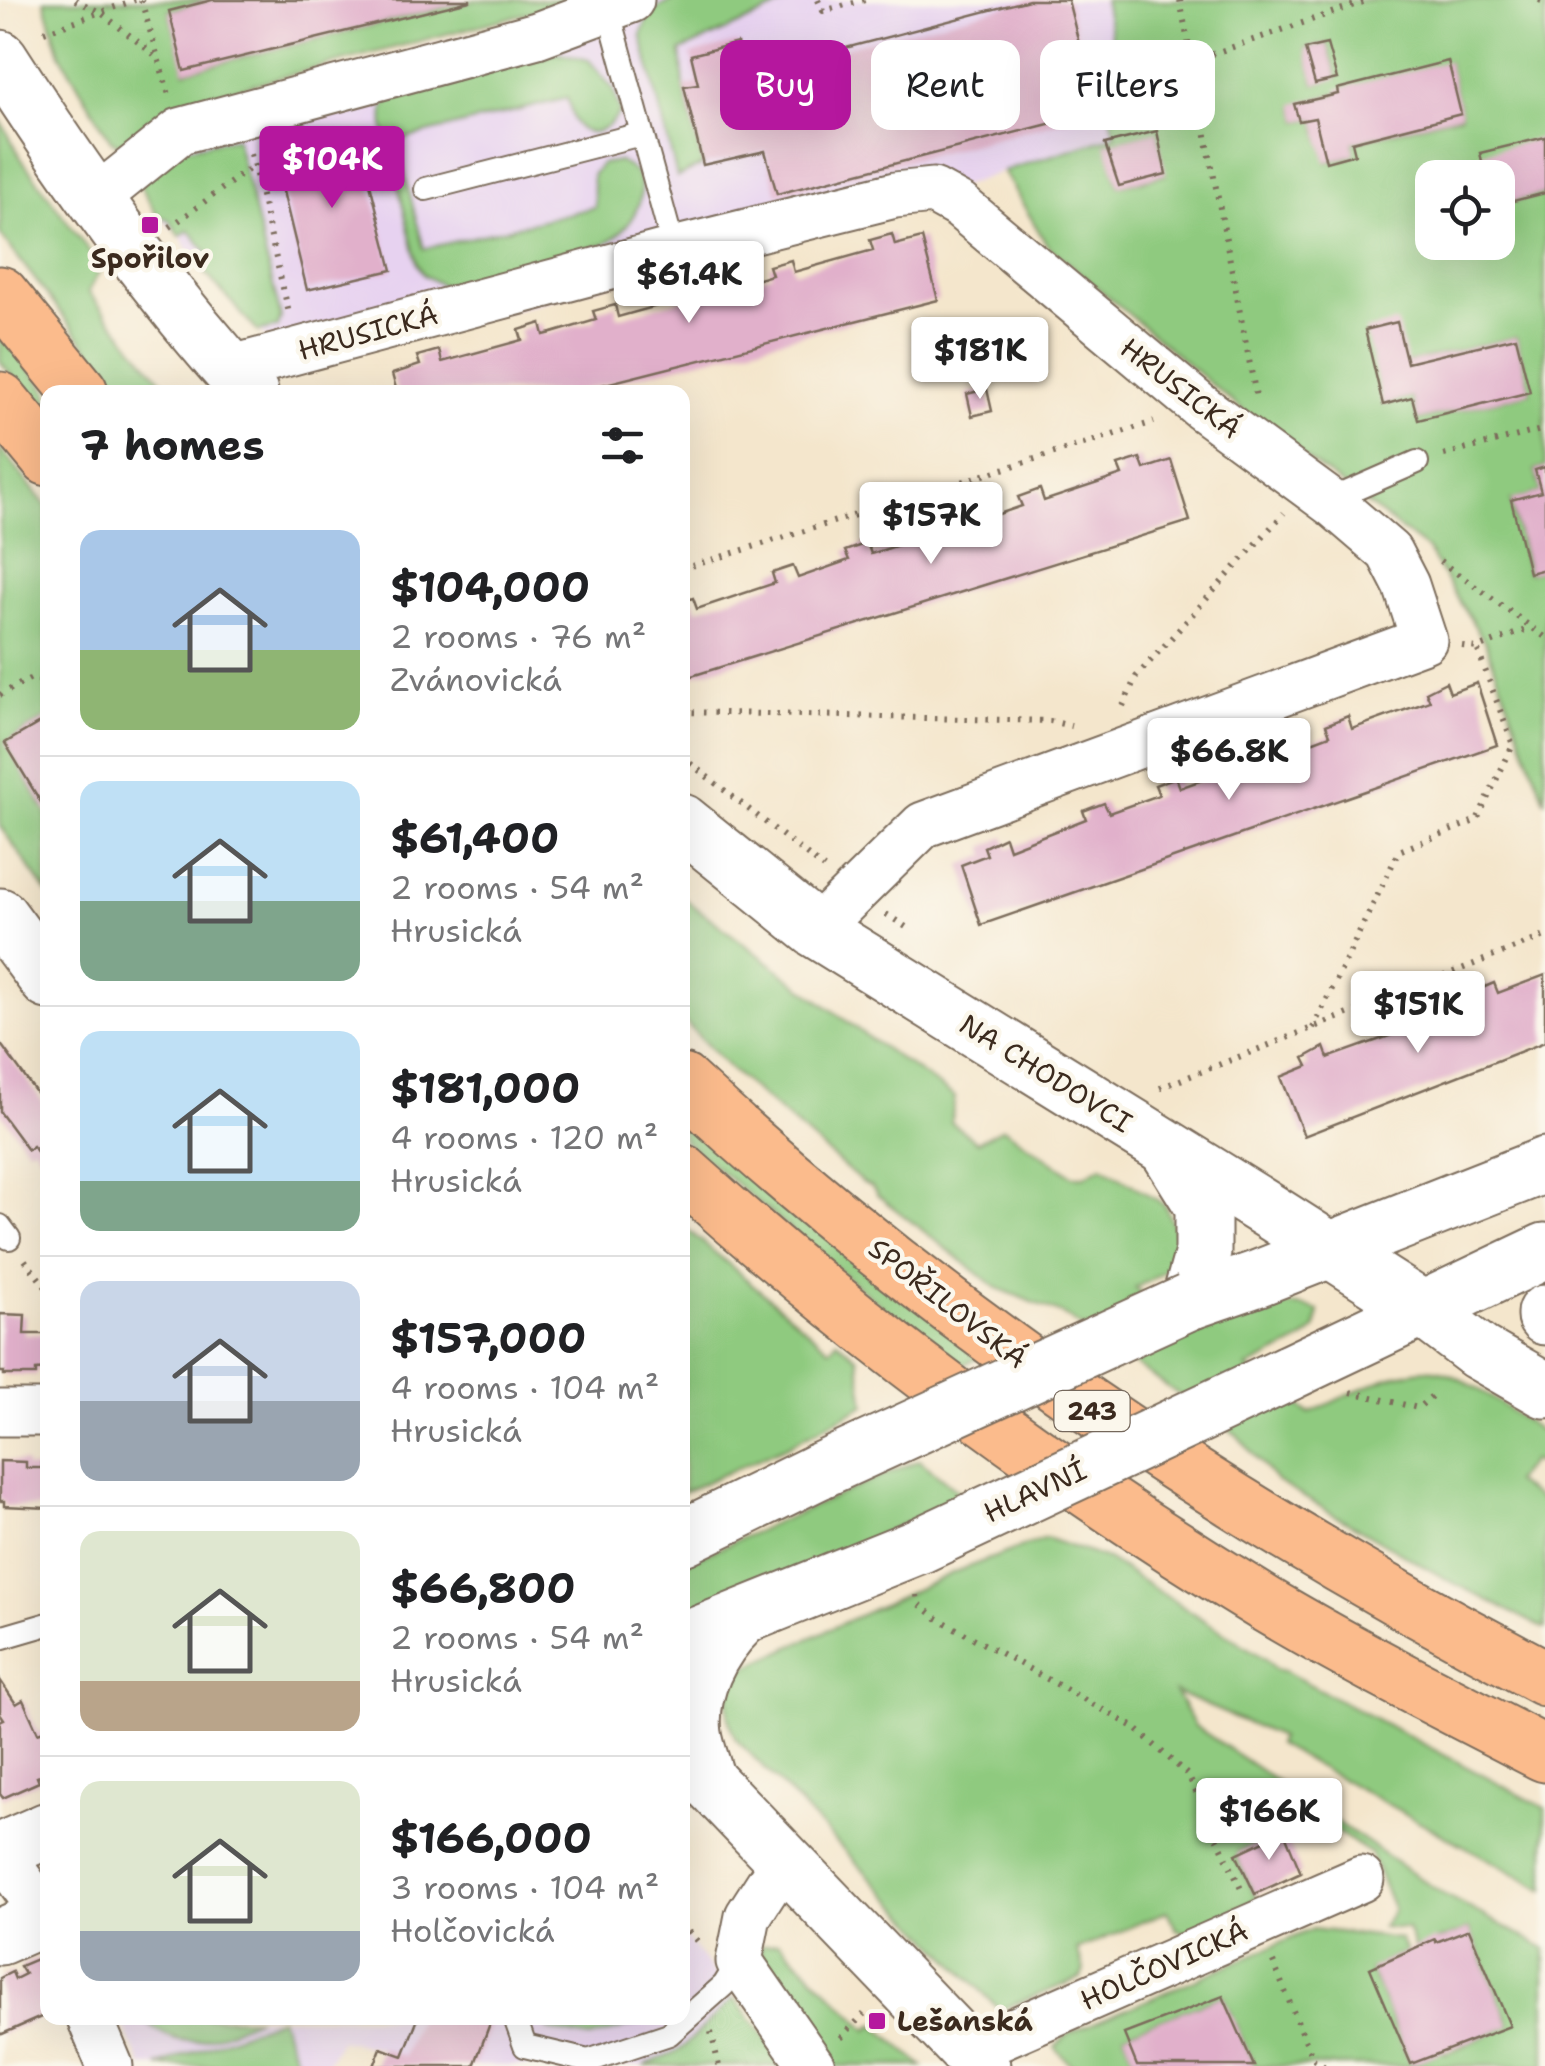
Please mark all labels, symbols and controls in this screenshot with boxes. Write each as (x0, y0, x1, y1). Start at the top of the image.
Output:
chip: Buy (720, 40, 851, 130)
chip: Rent (871, 40, 1020, 130)
chip: Filters (1040, 40, 1215, 130)
pin: $104K (262, 126, 402, 211)
text: $104K (281, 137, 383, 180)
map controls (1415, 160, 1515, 260)
button: locate (1415, 160, 1515, 260)
marker: Spořilov (139, 214, 161, 236)
place label: Spořilov (91, 239, 209, 277)
pin: $61.4K (608, 241, 770, 326)
text: $61.4K (636, 252, 742, 295)
street label: HRUSICKÁ (294, 295, 442, 369)
pin: $181K (910, 317, 1050, 402)
text: $181K (933, 328, 1027, 371)
street label: HRUSICKÁ (1113, 329, 1249, 447)
text: 7 homes (80, 417, 265, 473)
icon: filters (595, 418, 650, 473)
pin: $157K (861, 482, 1001, 567)
text: $157K (881, 493, 981, 536)
text: $104,000 (390, 559, 590, 615)
icon: home (160, 570, 280, 690)
text: 2 rooms · 76 m² (390, 615, 646, 658)
text: Zvánovická (390, 658, 562, 701)
pin: $66.8K (1148, 718, 1310, 803)
text: $66.8K (1169, 729, 1289, 772)
text: $61,400 (390, 810, 559, 866)
icon: home (160, 821, 280, 941)
text: 2 rooms · 54 m² (390, 866, 644, 909)
text: Hrusická (390, 909, 522, 952)
pin: $151K (1348, 971, 1488, 1056)
text: $151K (1373, 982, 1463, 1025)
street label: NA CHODOVCI (953, 1005, 1139, 1141)
text: $181,000 (390, 1060, 580, 1116)
icon: home (160, 1071, 280, 1191)
text: 4 rooms · 120 m² (390, 1116, 658, 1159)
text: Hrusická (390, 1159, 522, 1202)
street label: SPOŘILOVSKÁ (861, 1229, 1035, 1377)
text: $157,000 (390, 1310, 586, 1366)
icon: home (160, 1321, 280, 1441)
text: 4 rooms · 104 m² (390, 1366, 659, 1409)
road number: 243 (1054, 1391, 1130, 1431)
text: Hrusická (390, 1409, 522, 1452)
street label: HLAVNÍ (977, 1451, 1093, 1531)
text: $66,800 (390, 1560, 576, 1616)
icon: home (160, 1571, 280, 1691)
text: 2 rooms · 54 m² (390, 1616, 644, 1659)
text: Hrusická (390, 1659, 522, 1702)
pin: $166K (1199, 1778, 1339, 1863)
text: $166K (1218, 1789, 1320, 1832)
text: $166,000 (390, 1810, 592, 1866)
icon: home (160, 1821, 280, 1941)
text: 3 rooms · 104 m² (390, 1866, 659, 1909)
text: Holčovická (390, 1909, 555, 1952)
street label: HOLČOVICKÁ (1074, 1911, 1254, 2019)
place label: Lešanská (897, 2002, 1033, 2040)
marker: Lešanská (866, 2010, 888, 2032)

